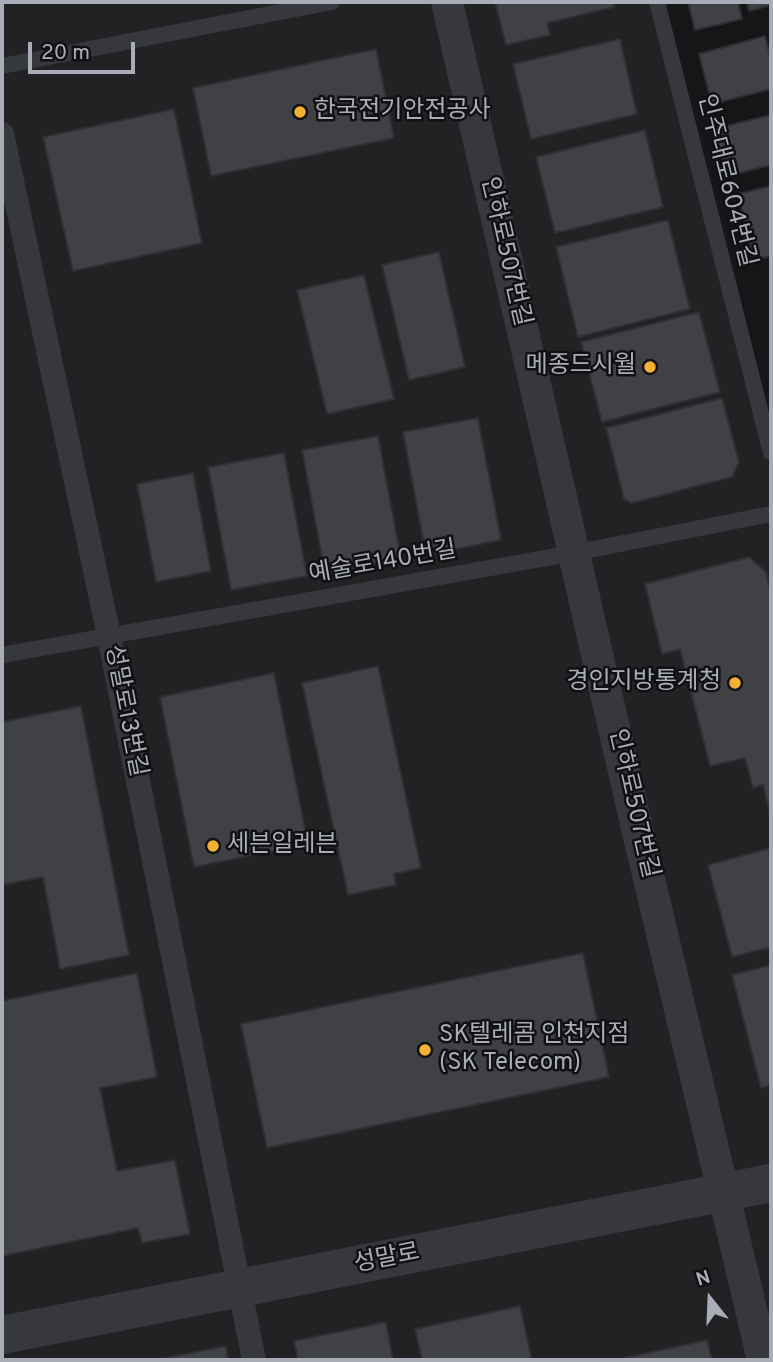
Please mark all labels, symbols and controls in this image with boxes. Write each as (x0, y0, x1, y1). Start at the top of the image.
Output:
scale bar (32, 28, 138, 72)
text: 20 m (41, 40, 90, 67)
street label: 인주대로604번길 (690, 92, 760, 270)
place label: 한국전기안전공사 (314, 98, 491, 126)
marker: 한국전기안전공사 (292, 104, 308, 120)
street label: 인하로507번길 (473, 174, 535, 330)
place label: 메종드시월 (526, 353, 636, 381)
marker: 메종드시월 (642, 359, 658, 375)
street label: 예술로140번길 (307, 537, 459, 591)
street label: 성말로13번길 (97, 643, 151, 779)
place label: 경인지방통계청 (566, 669, 721, 697)
marker: 경인지방통계청 (727, 675, 743, 691)
street label: 인하로507번길 (601, 726, 663, 882)
place label: 세븐일레븐 (227, 832, 337, 860)
marker: 세븐일레븐 (205, 838, 221, 854)
place label: SK텔레콤 인천지점 (SK Telecom) (439, 1022, 629, 1078)
marker: SK텔레콤 인천지점 (SK Telecom) (417, 1042, 433, 1058)
street label: 성말로 (352, 1240, 422, 1280)
north arrow (675, 1264, 745, 1334)
text: N (693, 1266, 714, 1293)

